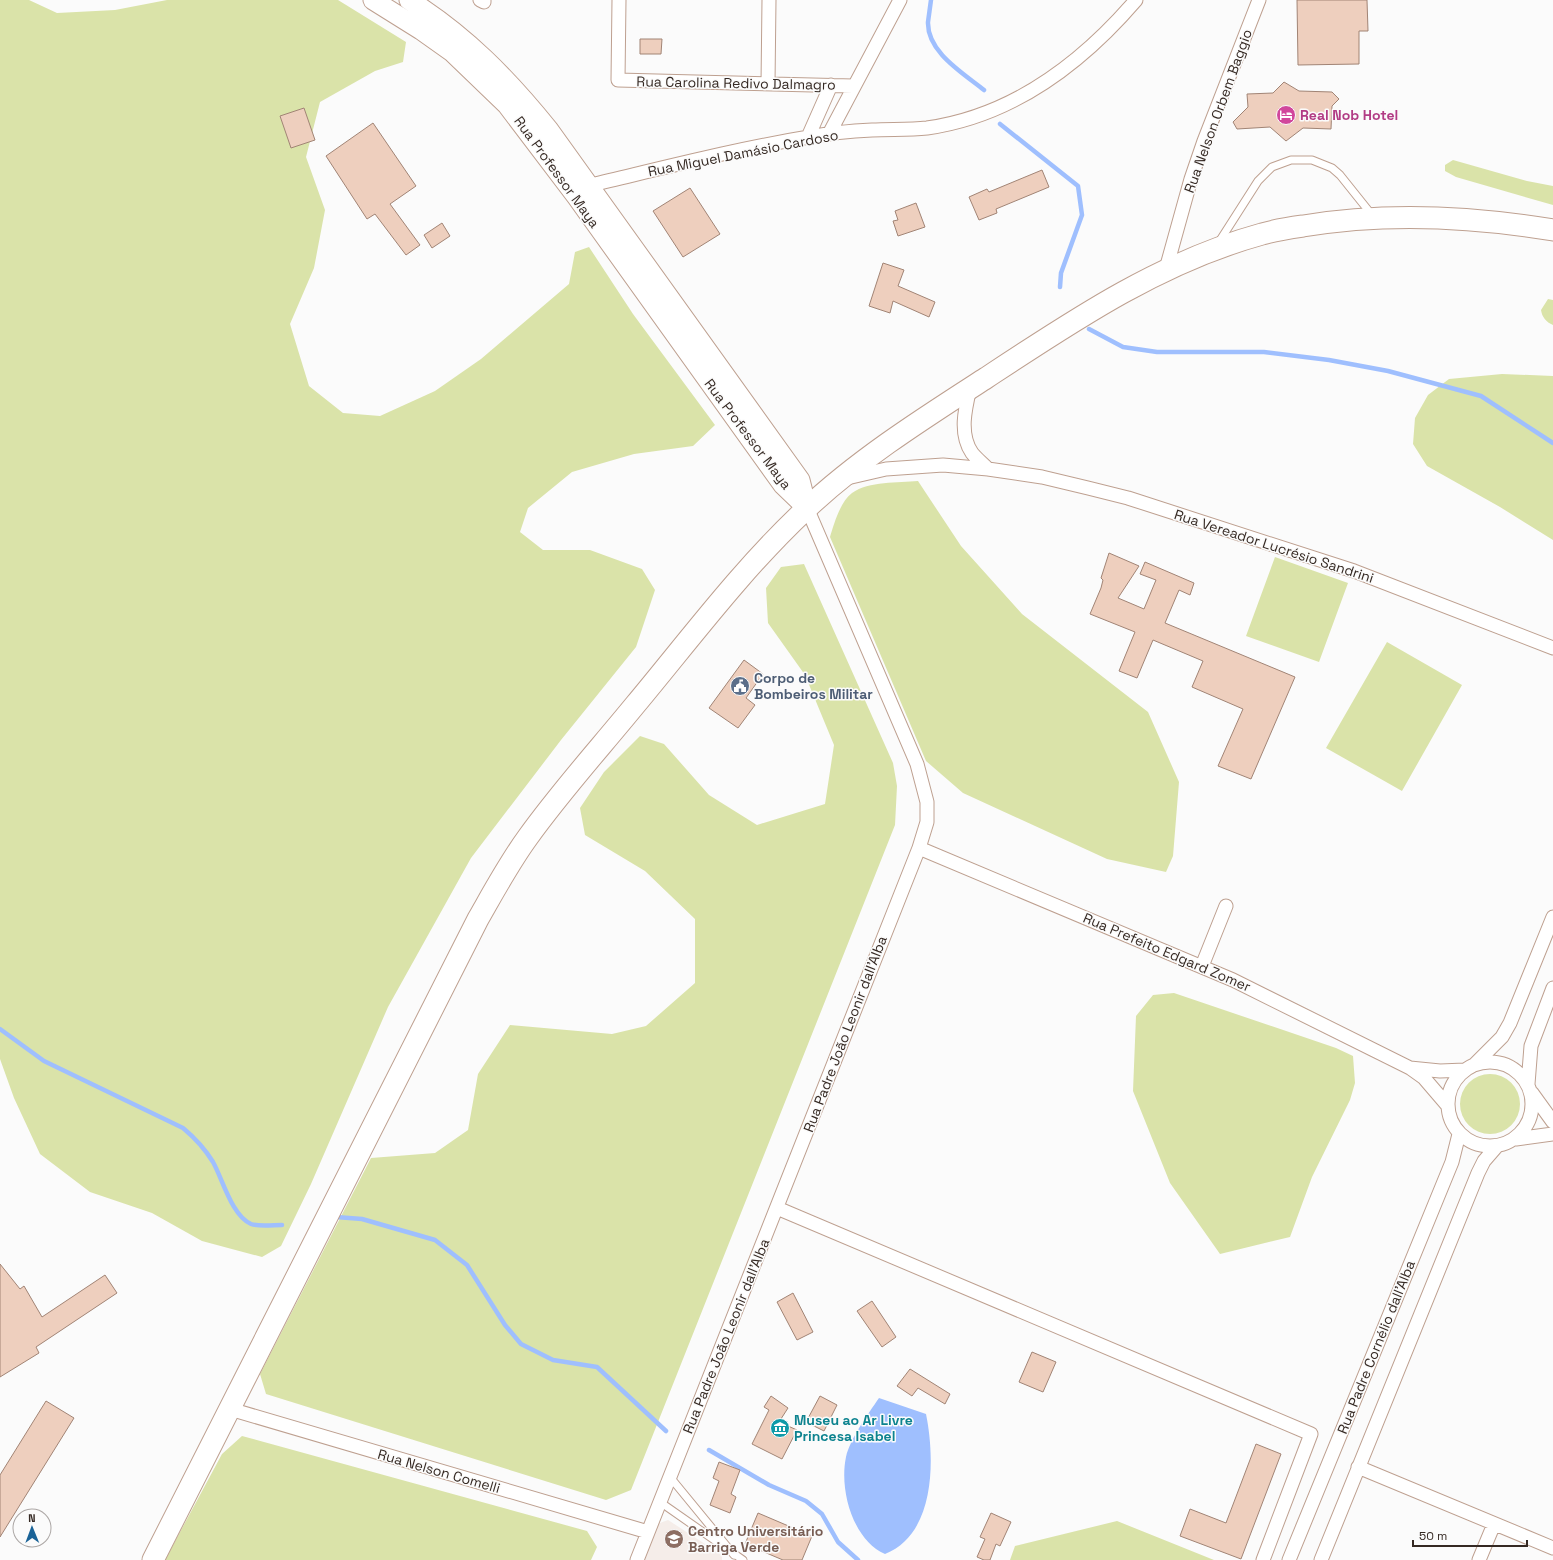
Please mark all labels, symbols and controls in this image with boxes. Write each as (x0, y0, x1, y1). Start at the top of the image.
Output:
street label: Rua Nelson Orbem Baggio (1180, 27, 1256, 195)
street label: Rua Carolina Redivo Dalmagro (636, 72, 836, 94)
hotel icon: Real Nob Hotel (1275, 104, 1297, 126)
place label: Real Nob Hotel (1300, 106, 1398, 124)
street label: Rua Professor Maya (510, 113, 604, 231)
street label: Rua Miguel Damásio Cardoso (646, 126, 840, 180)
street label: Rua Professor Maya (701, 375, 795, 493)
street label: Rua Vereador Lucrésio Sandrini (1172, 505, 1376, 587)
place label: Corpo de Bombeiros Militar (754, 669, 873, 703)
public building icon: Corpo de Bombeiros Militar (729, 675, 751, 697)
street label: Rua Prefeito Edgard Zomer (1081, 909, 1253, 995)
street label: Rua Padre João Leonir dall'Alba (799, 933, 891, 1135)
street label: Rua Padre João Leonir dall'Alba (679, 1236, 773, 1436)
street label: Rua Padre Cornélio dall'Alba (1333, 1258, 1419, 1436)
place label: Museu ao Ar Livre Princesa Isabel (794, 1411, 913, 1445)
museum icon: Museu ao Ar Livre Princesa Isabel (769, 1417, 791, 1439)
street label: Rua Nelson Comelli (376, 1445, 502, 1497)
north arrow (12, 1508, 52, 1548)
text: N (28, 1511, 36, 1525)
place label: Centro Universitário Barriga Verde (688, 1522, 823, 1556)
scale bar (1413, 1522, 1527, 1548)
school or university icon: Centro Universitário Barriga Verde (663, 1528, 685, 1550)
text: 50 m (1419, 1528, 1447, 1544)

